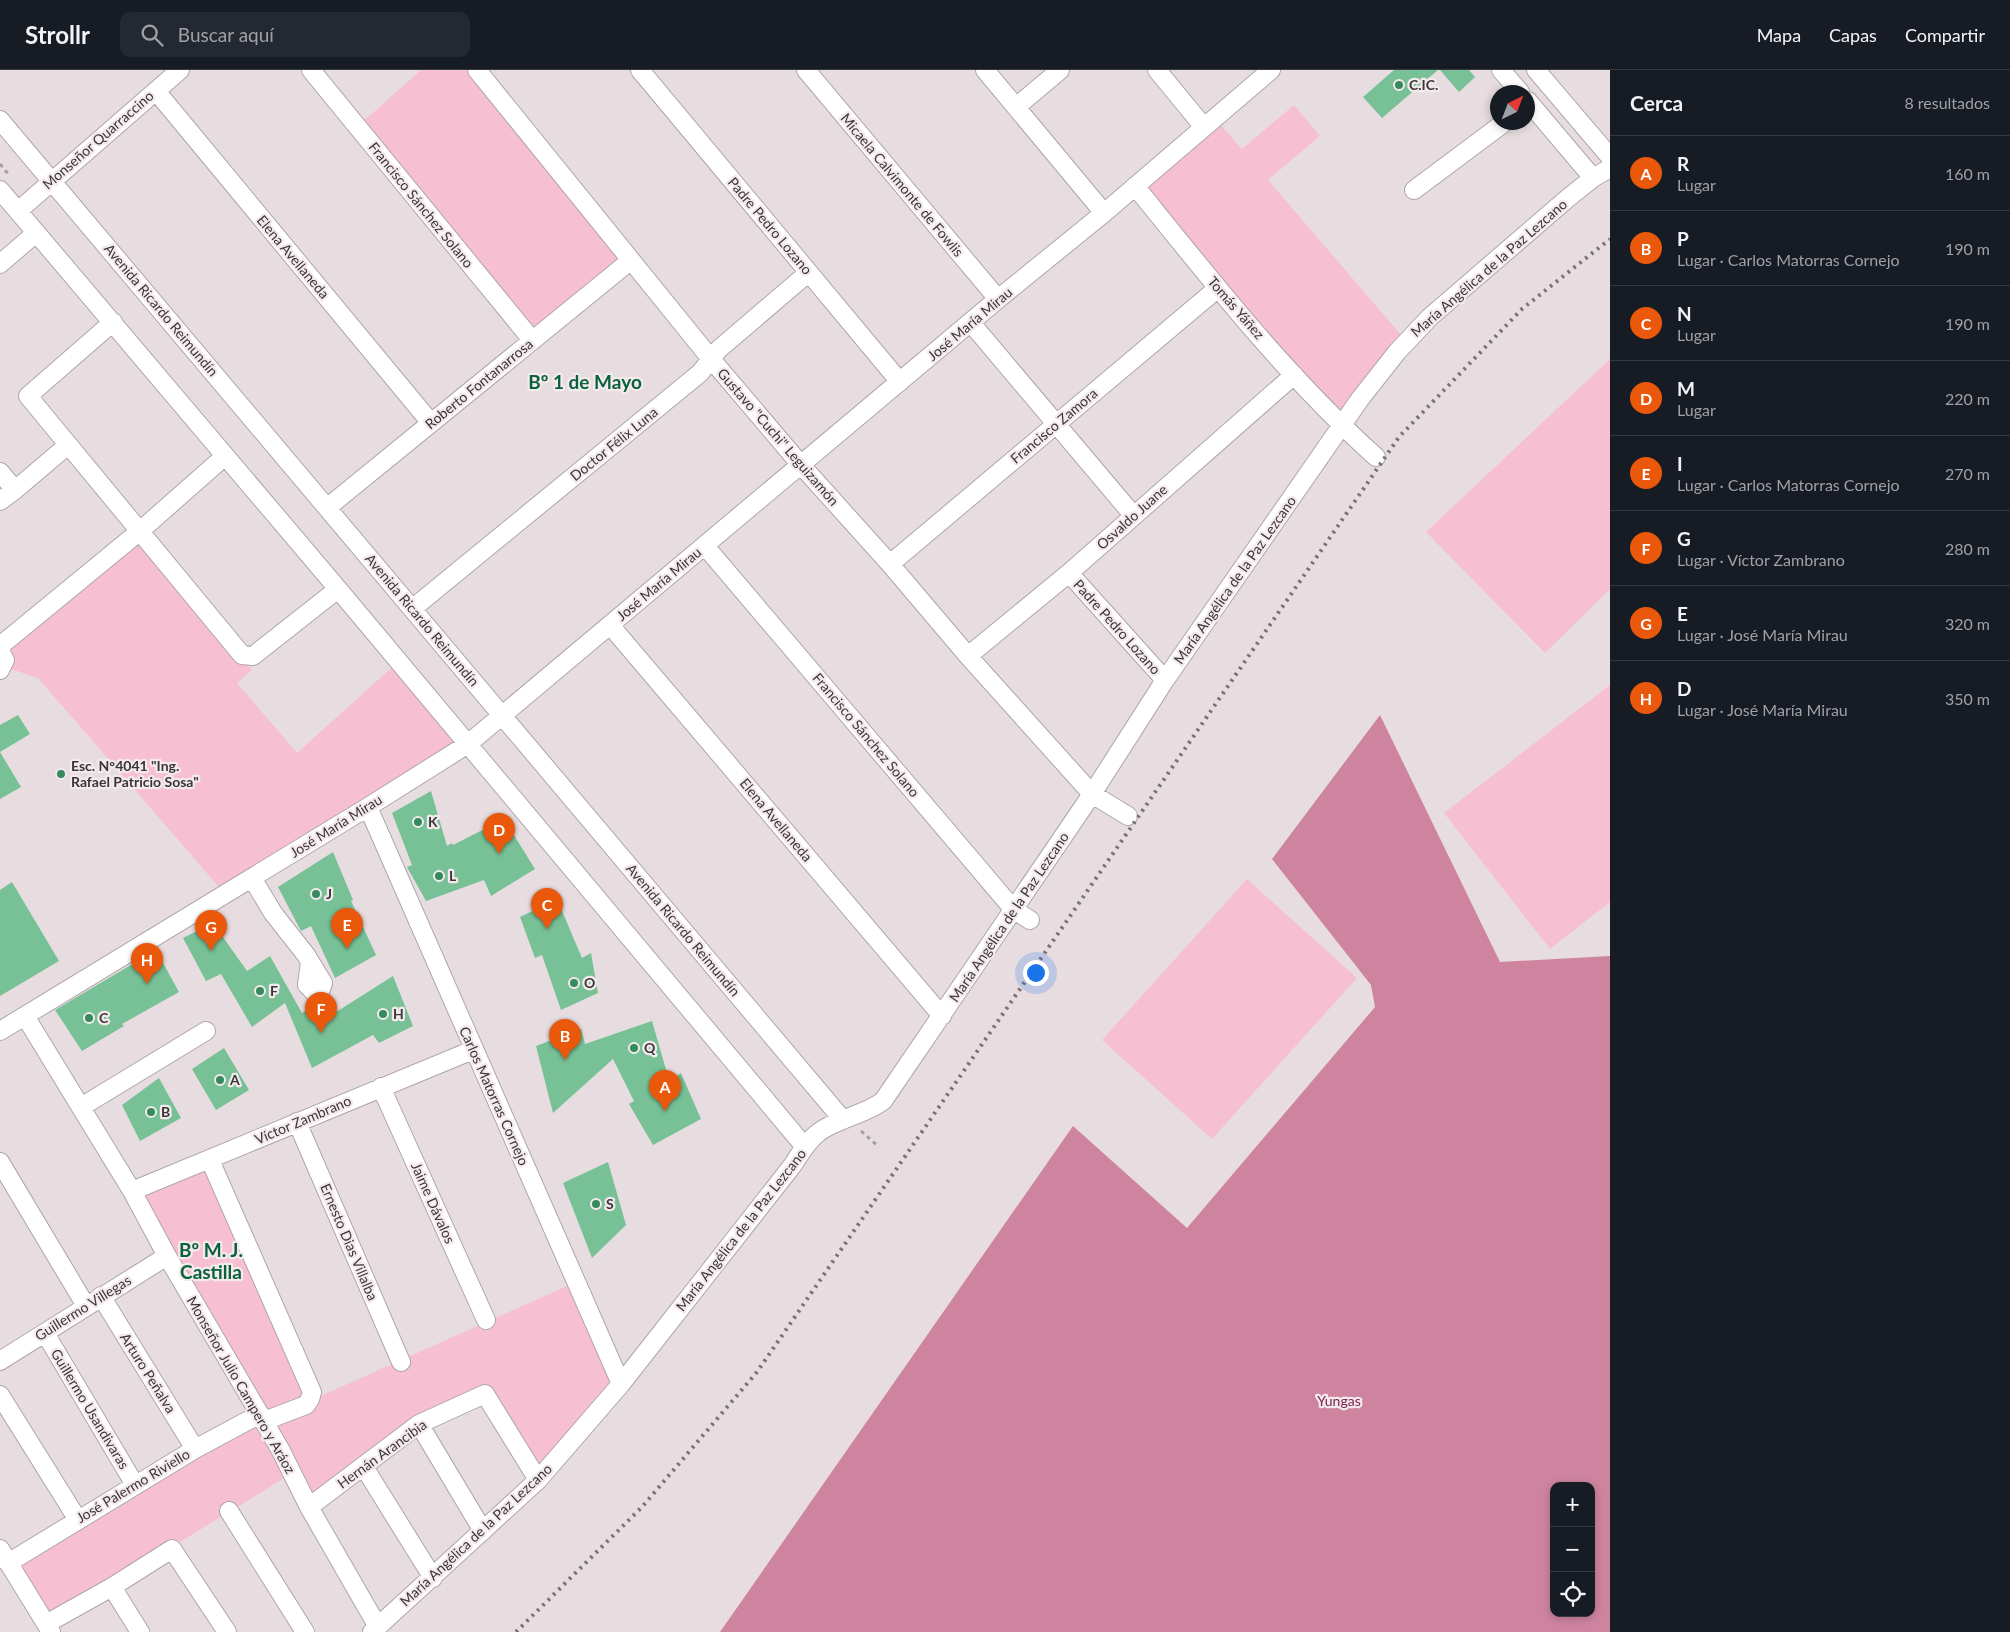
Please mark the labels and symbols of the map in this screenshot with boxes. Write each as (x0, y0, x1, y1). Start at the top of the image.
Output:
place label: C.IC. (1409, 76, 1438, 93)
marker: C.IC. (1393, 79, 1405, 91)
north arrow (1490, 85, 1535, 130)
street label: Monseñor Quarraccino (39, 87, 157, 192)
street label: Micaela Calvimonte de Fowlis (837, 109, 967, 260)
street label: Francisco Sánchez Solano (365, 138, 477, 271)
street label: Padre Pedro Lozano (725, 174, 816, 278)
street label: María Angélica de la Paz Lezcano (1407, 195, 1570, 340)
street label: Elena Avellaneda (254, 212, 333, 302)
street label: Avenida Ricardo Reimundín (101, 240, 222, 379)
street label: Tomás Yáñez (1204, 273, 1268, 343)
street label: José María Mirau (924, 283, 1016, 364)
street label: Roberto Fontanarrosa (421, 335, 536, 432)
street label: Gustavo "Cuchi" Leguizamón (714, 365, 843, 509)
district label: Bº 1 de Mayo (528, 370, 642, 393)
street label: Francisco Zamora (1007, 384, 1101, 467)
street label: Doctor Félix Luna (566, 403, 661, 484)
street label: Osvaldo Juane (1093, 481, 1170, 553)
street label: María Angélica de la Paz Lezcano (1170, 492, 1299, 667)
street label: José María Mirau (613, 543, 705, 624)
street label: Avenida Ricardo Reimundín (362, 550, 483, 689)
street label: Padre Pedro Lozano (1070, 576, 1165, 678)
street label: Francisco Sánchez Solano (809, 669, 923, 800)
place label: Esc. N°4041 "Ing. Rafael Patricio Sosa" (71, 757, 199, 790)
marker: Esc. N°4041 "Ing. Rafael Patricio Sosa" (55, 768, 67, 780)
street label: Elena Avellaneda (737, 775, 816, 865)
street label: José María Mirau (287, 790, 385, 861)
place label: K (428, 813, 438, 830)
pin: D (483, 813, 515, 854)
marker: K (412, 816, 424, 828)
street label: María Angélica de la Paz Lezcano (945, 828, 1072, 1005)
street label: Avenida Ricardo Reimundín (623, 860, 744, 999)
place label: L (449, 867, 457, 884)
marker: L (433, 870, 445, 882)
place label: J (326, 885, 332, 902)
marker: J (310, 888, 322, 900)
pin: C (531, 888, 563, 929)
pin: E (331, 908, 363, 949)
pin: G (195, 910, 227, 951)
pin: H (131, 943, 163, 984)
your location (1023, 960, 1049, 986)
place label: O (584, 974, 595, 991)
marker: O (568, 977, 580, 989)
place label: F (270, 982, 278, 999)
marker: F (254, 985, 266, 997)
pin: F (305, 992, 337, 1033)
place label: H (393, 1005, 404, 1022)
marker: H (377, 1008, 389, 1020)
place label: C (99, 1009, 109, 1026)
marker: C (83, 1012, 95, 1024)
pin: B (549, 1019, 581, 1060)
street label: Carlos Matorras Cornejo (456, 1024, 533, 1168)
place label: Q (644, 1039, 656, 1056)
marker: Q (628, 1042, 640, 1054)
pin: A (649, 1070, 681, 1111)
place label: A (229, 1071, 240, 1088)
marker: A (214, 1074, 226, 1086)
street label: Víctor Zambrano (252, 1092, 354, 1147)
place label: B (161, 1103, 170, 1120)
marker: B (145, 1106, 157, 1118)
street label: María Angélica de la Paz Lezcano (672, 1145, 809, 1314)
street label: Jaime Dávalos (408, 1160, 459, 1246)
street label: Ernesto Dias Villalba (317, 1181, 382, 1303)
place label: S (606, 1195, 614, 1212)
marker: S (590, 1198, 602, 1210)
district label: Bº M. J. Castilla (179, 1238, 243, 1283)
street label: Guillermo Villegas (32, 1271, 134, 1344)
street label: Monseñor Julio Campero y Aráoz (184, 1293, 299, 1476)
street label: Arturo Peñalva (117, 1330, 180, 1416)
street label: Guillermo Usandivaras (48, 1345, 133, 1472)
park label: Yungas (1317, 1392, 1361, 1409)
street label: Hernán Arancibia (334, 1416, 430, 1492)
street label: José Palermo Riviello (73, 1445, 193, 1526)
street label: María Angélica de la Paz Lezcano (396, 1460, 555, 1610)

